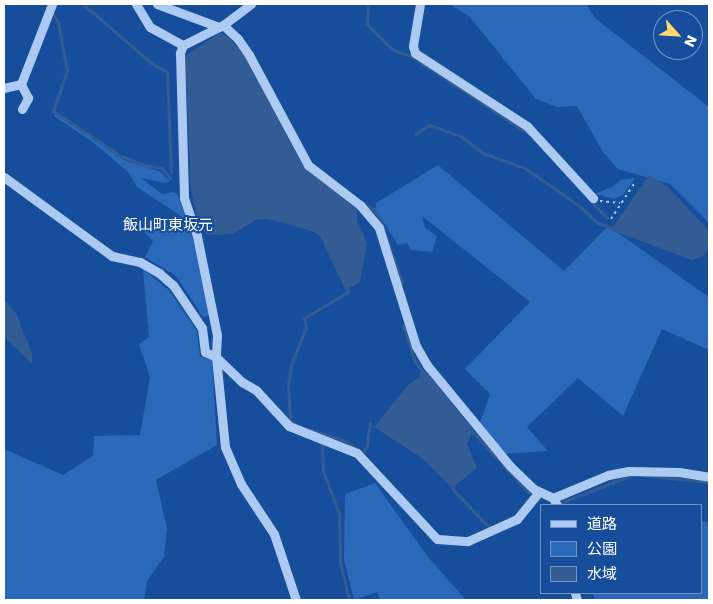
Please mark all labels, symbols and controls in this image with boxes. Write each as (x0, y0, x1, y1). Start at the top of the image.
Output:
north arrow (653, 10, 703, 60)
text: N (679, 32, 702, 50)
district label: 飯山町東坂元 (123, 216, 213, 234)
legend (540, 504, 703, 594)
text: 道路 (587, 513, 617, 534)
text: 公園 (587, 538, 617, 559)
text: 水域 (587, 563, 617, 584)

